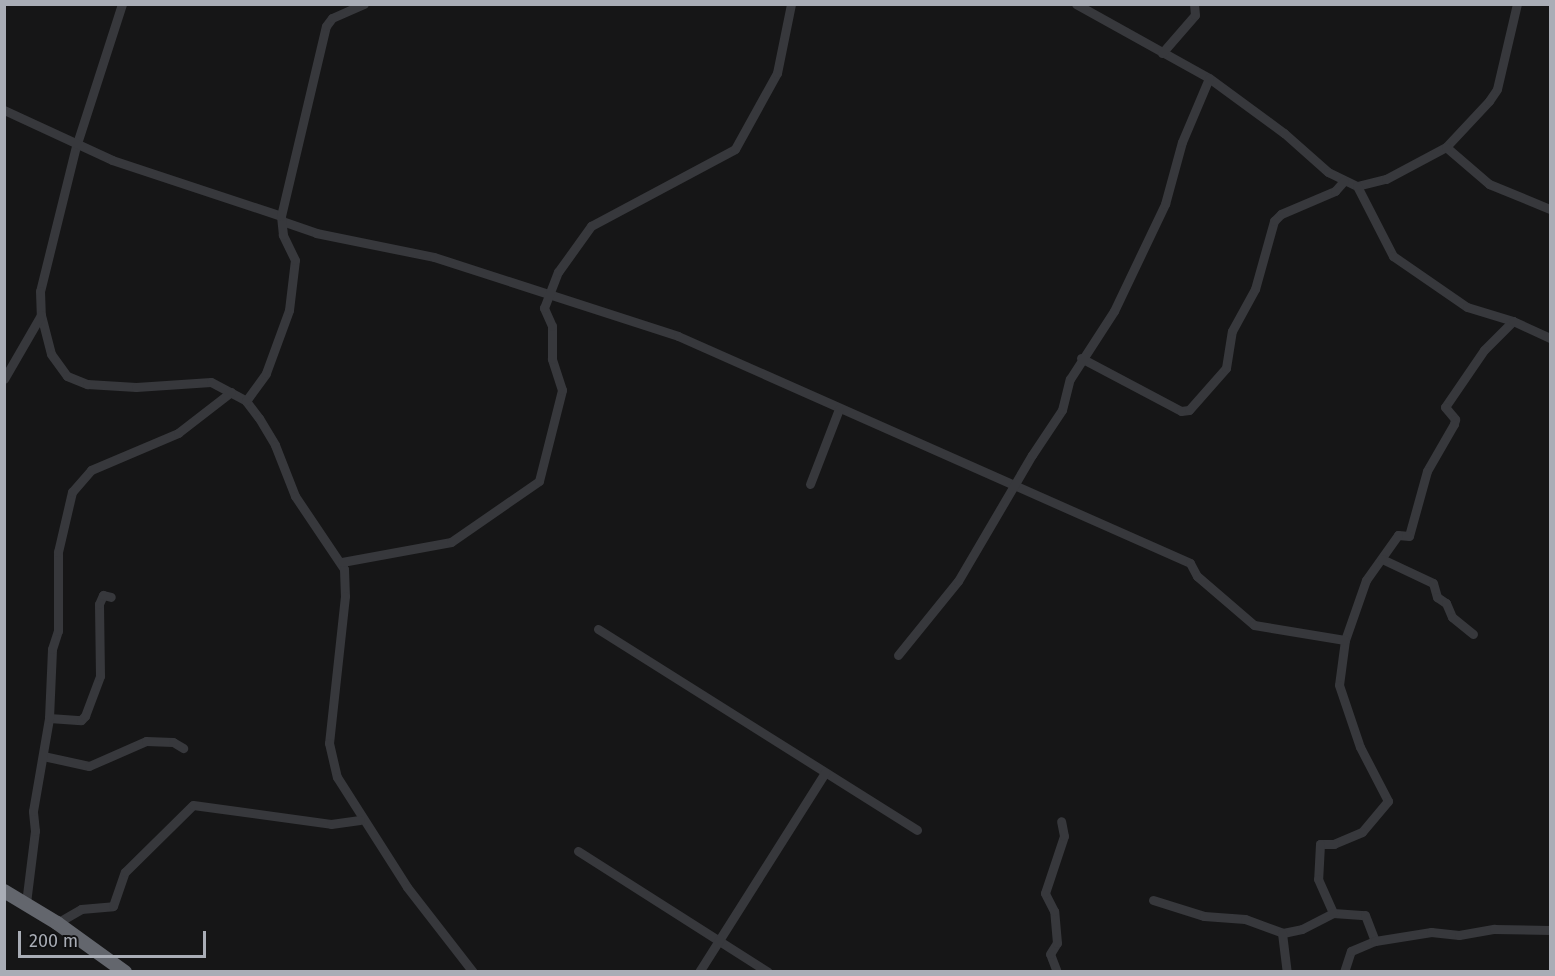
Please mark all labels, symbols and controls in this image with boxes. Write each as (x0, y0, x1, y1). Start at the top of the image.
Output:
scale bar (21, 919, 208, 957)
text: 200 m (29, 930, 78, 952)

